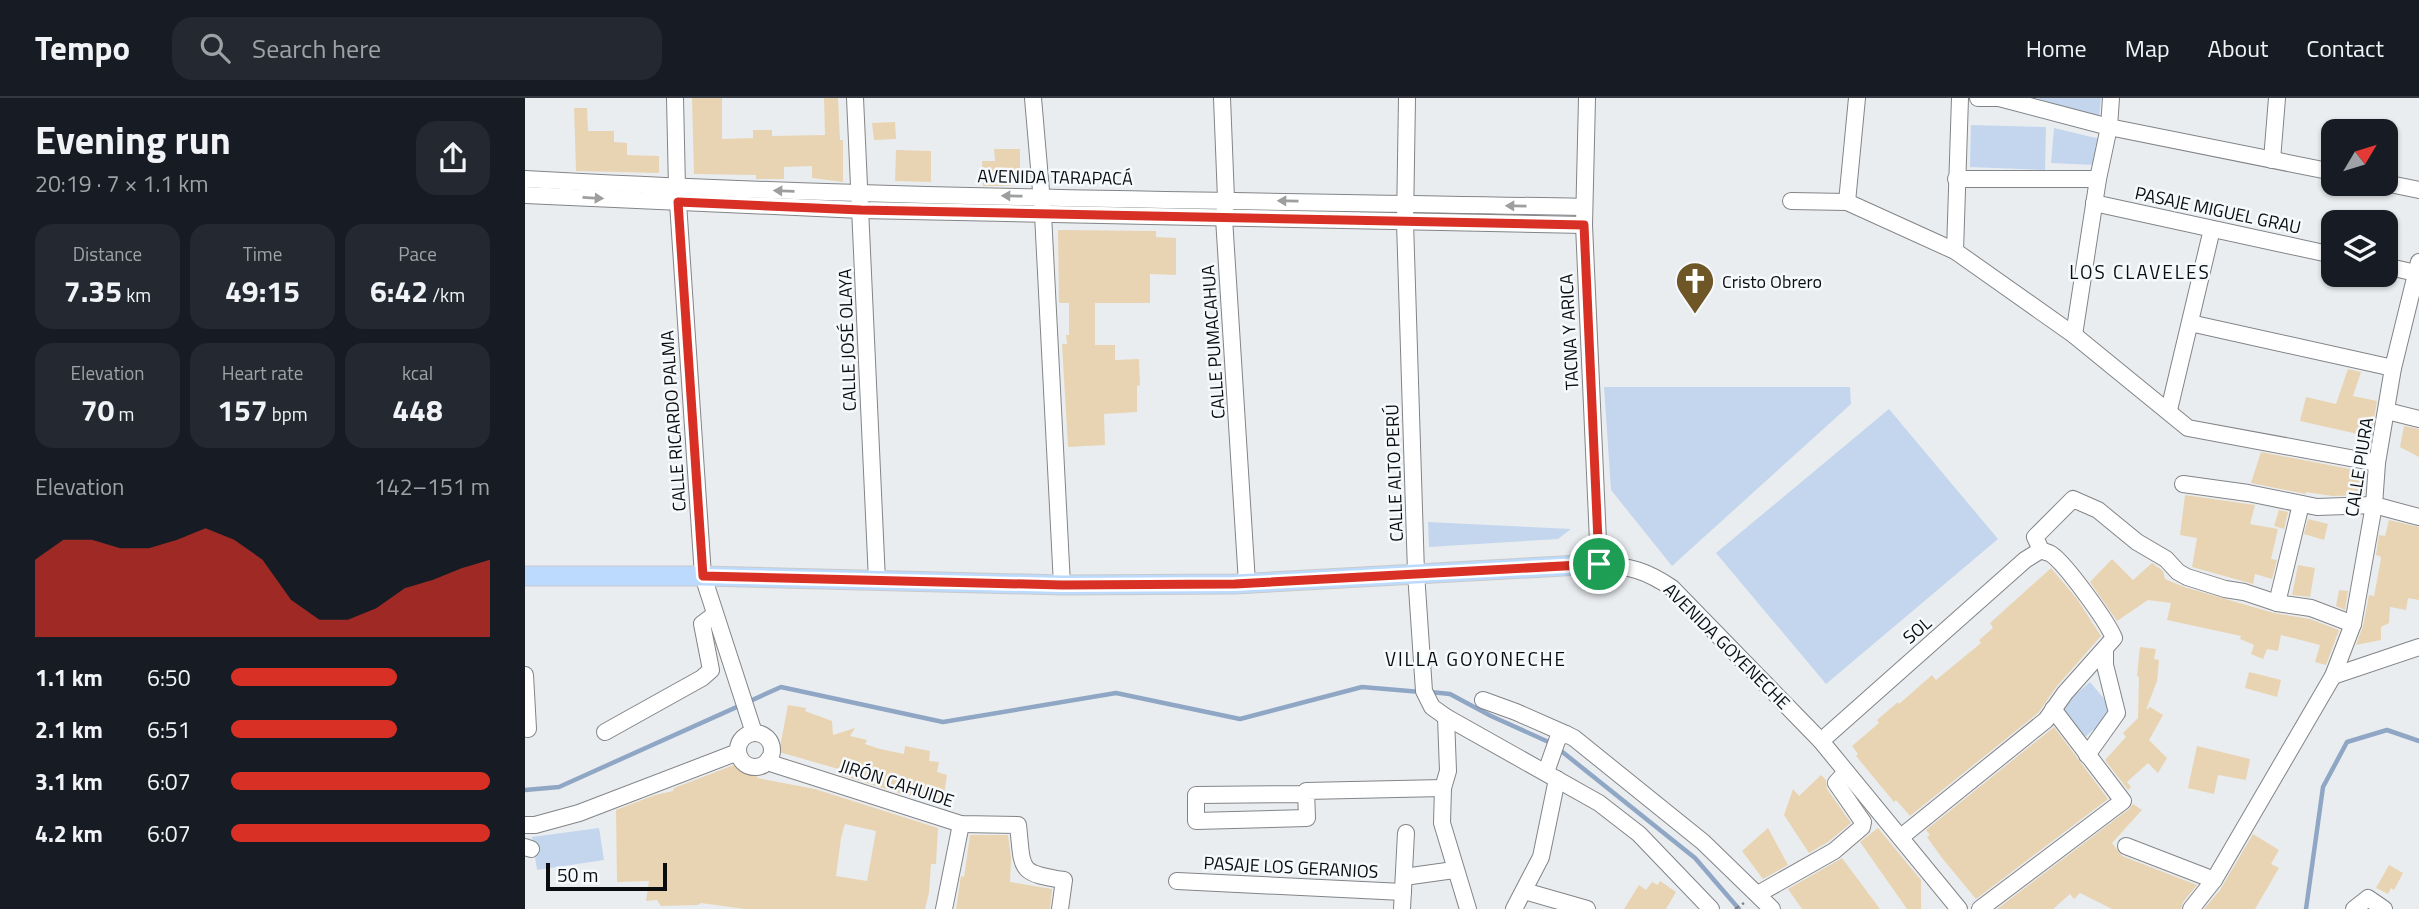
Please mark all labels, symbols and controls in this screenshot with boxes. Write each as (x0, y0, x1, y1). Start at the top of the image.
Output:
search box (172, 17, 662, 80)
text: Tempo (35, 23, 130, 73)
icon: search (196, 29, 234, 67)
text: Search here (252, 29, 381, 68)
text: Home (2026, 30, 2087, 66)
text: Map (2125, 30, 2170, 66)
text: About (2208, 30, 2268, 66)
text: Contact (2306, 30, 2384, 66)
text: Evening run (35, 111, 231, 169)
north arrow (2321, 119, 2397, 196)
map controls (2321, 119, 2398, 287)
button: share (416, 121, 490, 195)
street label: AVENIDA TARAPACÁ (977, 162, 1133, 192)
text: 20:19 · 7 × 1.1 km (35, 166, 209, 201)
street label: PASAJE MIGUEL GRAU (2133, 179, 2303, 241)
one-way arrow (773, 185, 795, 197)
one-way arrow (1000, 190, 1022, 202)
one-way arrow (582, 193, 604, 204)
one-way arrow (1277, 195, 1299, 207)
one-way arrow (1504, 200, 1526, 211)
button: layers (2321, 210, 2398, 287)
text: Distance (73, 239, 142, 268)
text: Time (243, 239, 282, 268)
text: Pace (398, 239, 437, 268)
district label: LOS CLAVELES (2069, 257, 2211, 286)
church icon: Cristo Obrero (1674, 260, 1716, 315)
street label: CALLE PUMACAHUA (1194, 264, 1232, 420)
text: 7.35 (64, 268, 122, 314)
text: 49:15 (225, 268, 300, 314)
text: 6:42 (370, 268, 428, 314)
street label: CALLE JOSÉ OLAYA (831, 268, 863, 412)
place label: Cristo Obrero (1722, 268, 1822, 295)
street label: TACNA Y ARICA (1552, 273, 1586, 391)
text: km (122, 280, 151, 309)
text: /km (428, 280, 465, 309)
street label: CALLE RICARDO PALMA (653, 329, 693, 513)
text: Elevation (71, 358, 144, 387)
text: Heart rate (222, 358, 303, 387)
text: kcal (402, 358, 433, 387)
text: 70 (81, 387, 114, 433)
text: 157 (217, 387, 268, 433)
text: 448 (392, 387, 443, 433)
text: m (114, 399, 134, 428)
text: bpm (268, 399, 308, 428)
street label: CALLE ALTO PERÚ (1378, 404, 1410, 542)
street label: CALLE PIURA (2338, 415, 2380, 519)
text: Elevation (35, 469, 124, 504)
text: 142–151 m (374, 469, 490, 504)
pin (1569, 534, 1629, 594)
icon: arrive (1580, 545, 1618, 583)
street label: AVENIDA GOYENECHE (1658, 577, 1796, 715)
street label: SOL (1897, 610, 1938, 650)
district label: VILLA GOYONECHE (1385, 644, 1567, 673)
text: 1.1 km (35, 660, 103, 695)
text: 6:50 (147, 660, 191, 695)
text: 2.1 km (35, 712, 103, 747)
text: 6:51 (147, 712, 191, 747)
street label: JIRÓN CAHUIDE (836, 752, 958, 814)
text: 3.1 km (35, 764, 103, 799)
text: 6:07 (147, 764, 191, 799)
text: 4.2 km (35, 816, 103, 851)
text: 6:07 (147, 816, 191, 851)
street label: PASAJE LOS GERANIOS (1203, 849, 1379, 885)
scale bar (546, 860, 667, 892)
text: 50 m (557, 860, 598, 889)

